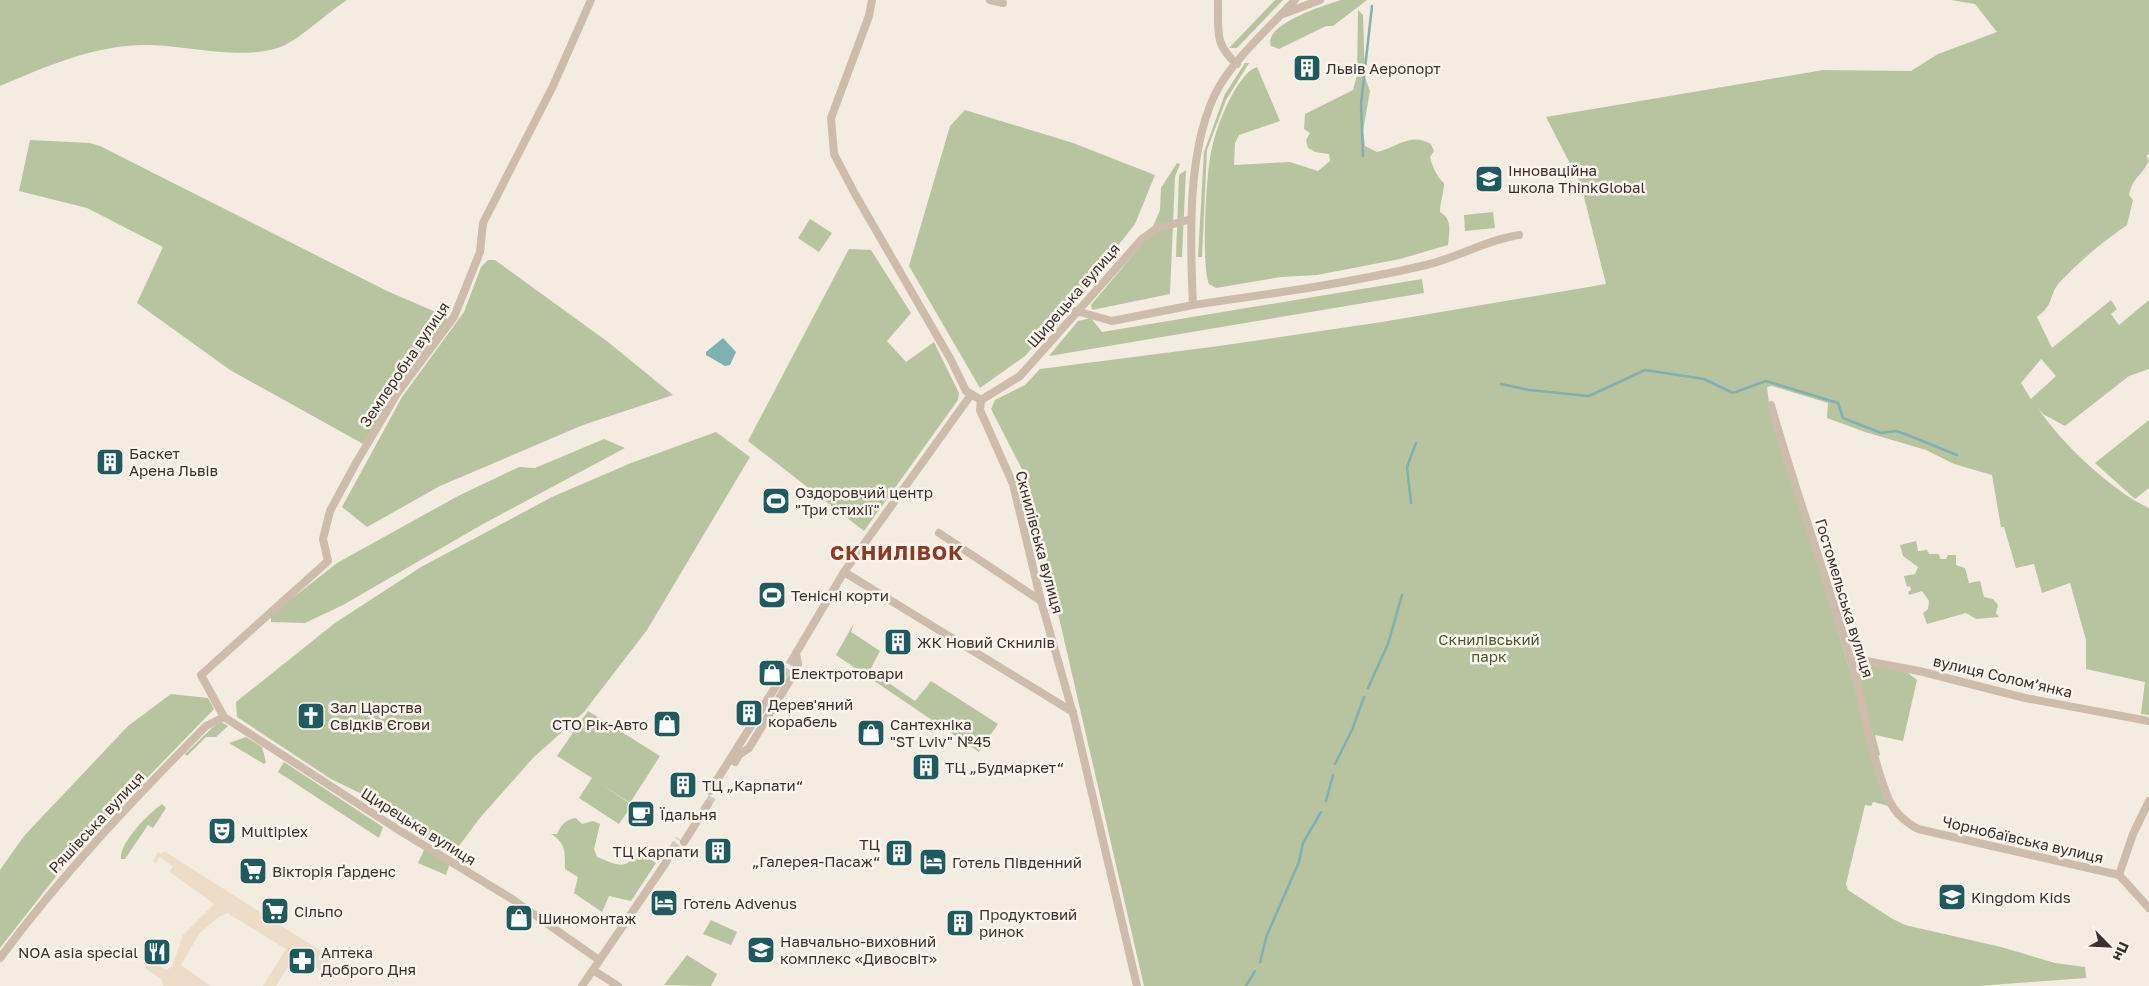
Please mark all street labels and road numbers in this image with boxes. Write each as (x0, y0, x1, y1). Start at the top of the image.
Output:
street label: Щирецька вулиця (1023, 239, 1123, 351)
street label: Землеробна вулиця (355, 298, 453, 430)
street label: Скнилівська вулиця (1012, 469, 1068, 615)
street label: Гостомельська вулиця (1812, 516, 1878, 680)
street label: вулиця Соломʼянка (1932, 651, 2074, 701)
street label: Ряшівська вулиця (44, 768, 148, 876)
street label: Щирецька вулиця (358, 783, 480, 869)
street label: Чорнобаївська вулиця (1940, 812, 2106, 866)

